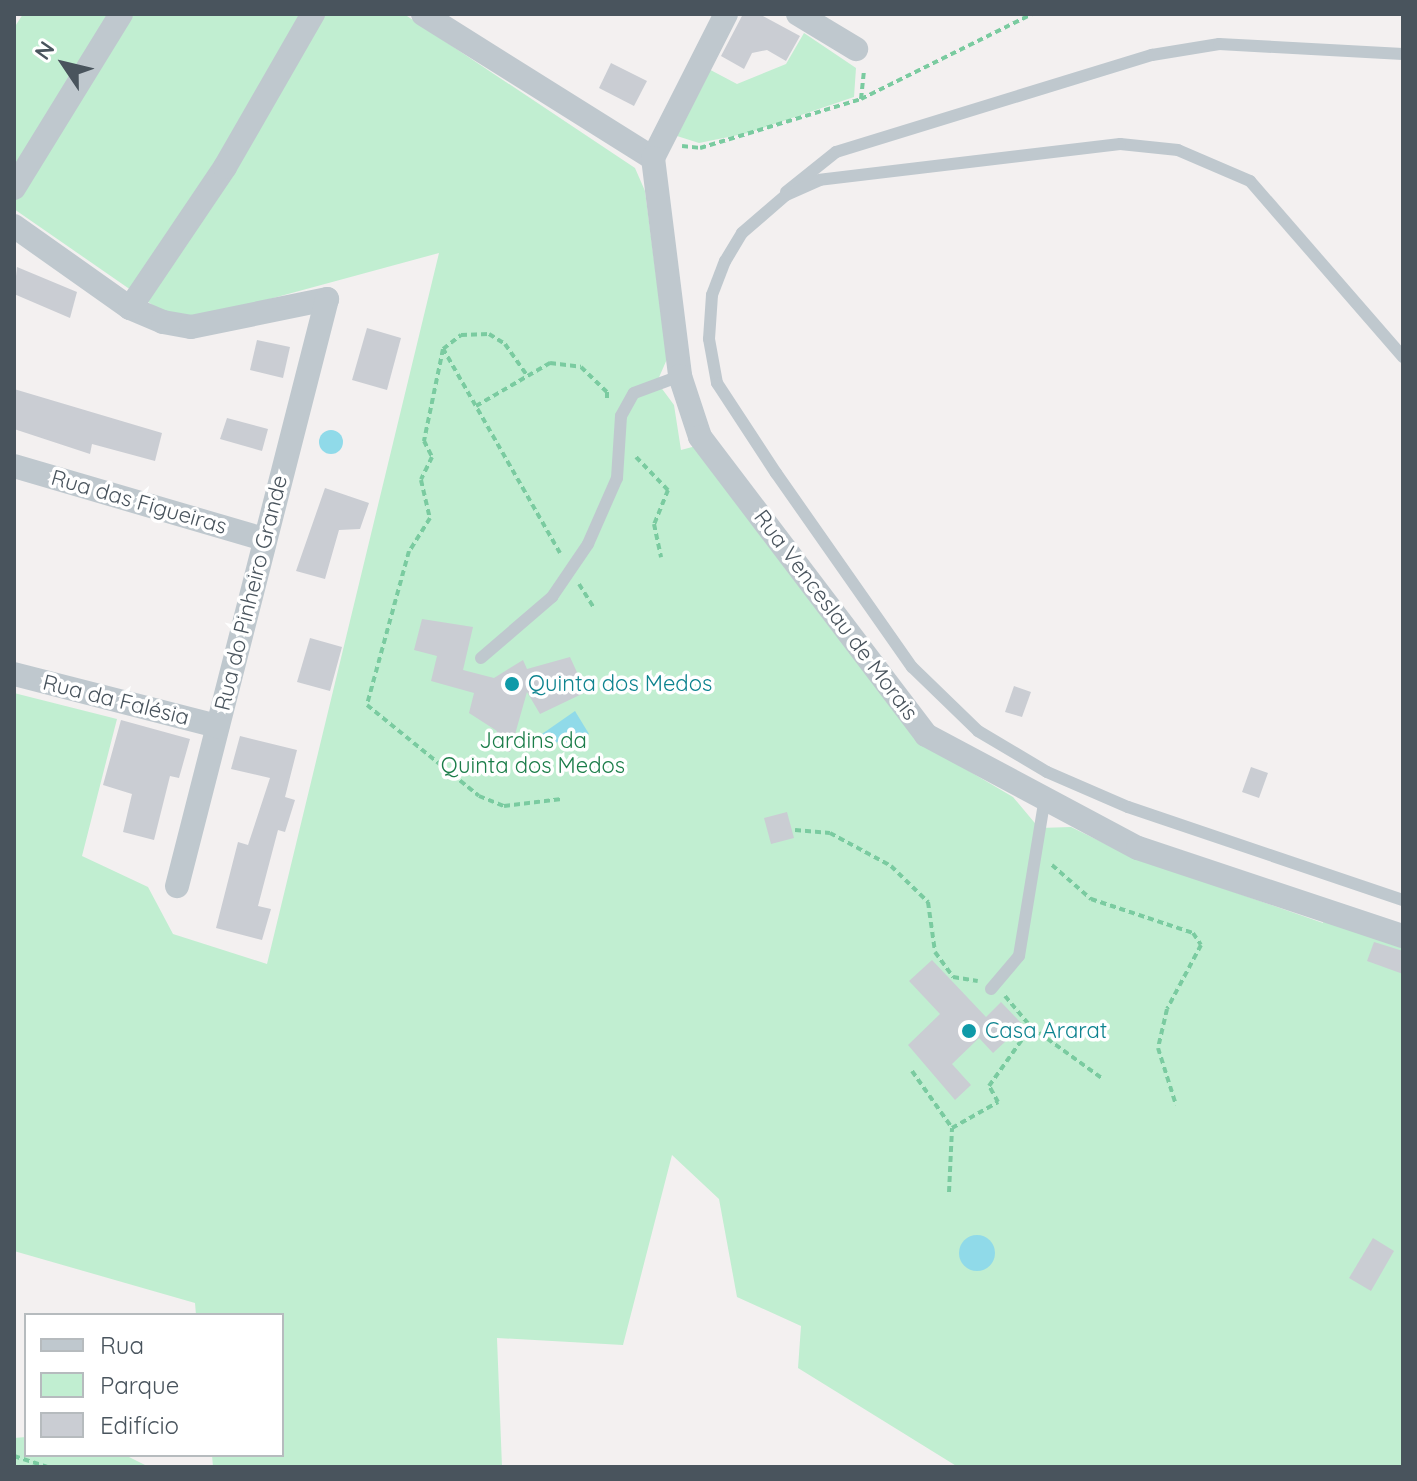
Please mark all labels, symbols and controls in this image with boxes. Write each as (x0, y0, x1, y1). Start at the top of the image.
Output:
north arrow (24, 24, 104, 104)
text: N (28, 36, 60, 65)
street label: Rua das Figueiras (48, 464, 230, 540)
street label: Rua do Pinheiro Grande (209, 473, 293, 713)
street label: Rua Venceslau de Morais (748, 505, 924, 725)
street label: Rua da Falésia (40, 669, 192, 731)
place label: Quinta dos Medos (528, 671, 712, 697)
marker: Quinta dos Medos (503, 675, 521, 693)
park label: Jardins da Quinta dos Medos (441, 727, 625, 778)
place label: Casa Ararat (985, 1018, 1107, 1044)
marker: Casa Ararat (960, 1022, 978, 1040)
legend (24, 1313, 284, 1457)
text: Rua (100, 1330, 144, 1360)
text: Parque (100, 1370, 179, 1400)
text: Edifício (100, 1410, 179, 1440)

